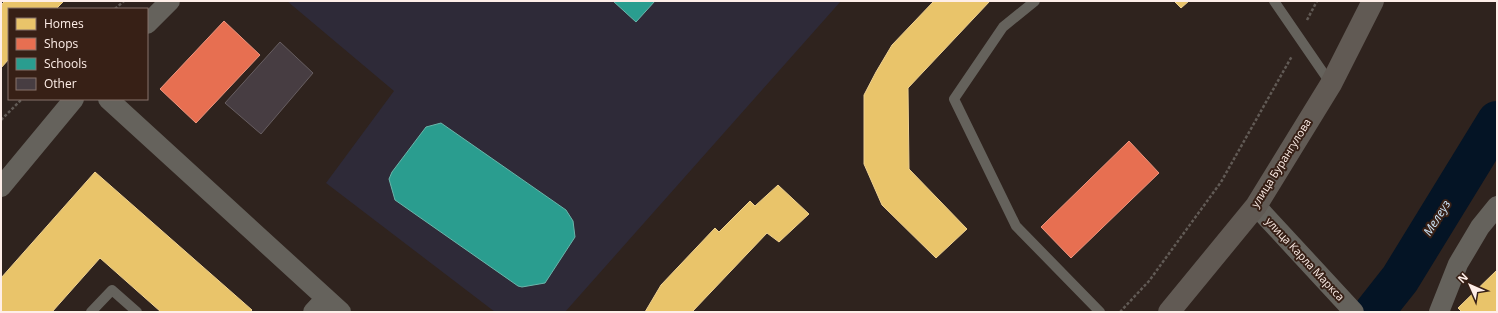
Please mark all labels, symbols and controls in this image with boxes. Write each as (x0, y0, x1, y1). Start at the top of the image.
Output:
legend (8, 8, 148, 100)
text: Homes (44, 15, 84, 32)
text: Shops (44, 35, 79, 52)
text: Schools (44, 55, 87, 72)
text: Other (44, 75, 77, 92)
street label: улица Бурангулова (1247, 115, 1314, 210)
water label: Мелеуз (1419, 197, 1454, 239)
street label: улица Карла Маркса (1263, 214, 1348, 304)
north arrow (1450, 265, 1490, 305)
text: N (1454, 269, 1471, 286)

